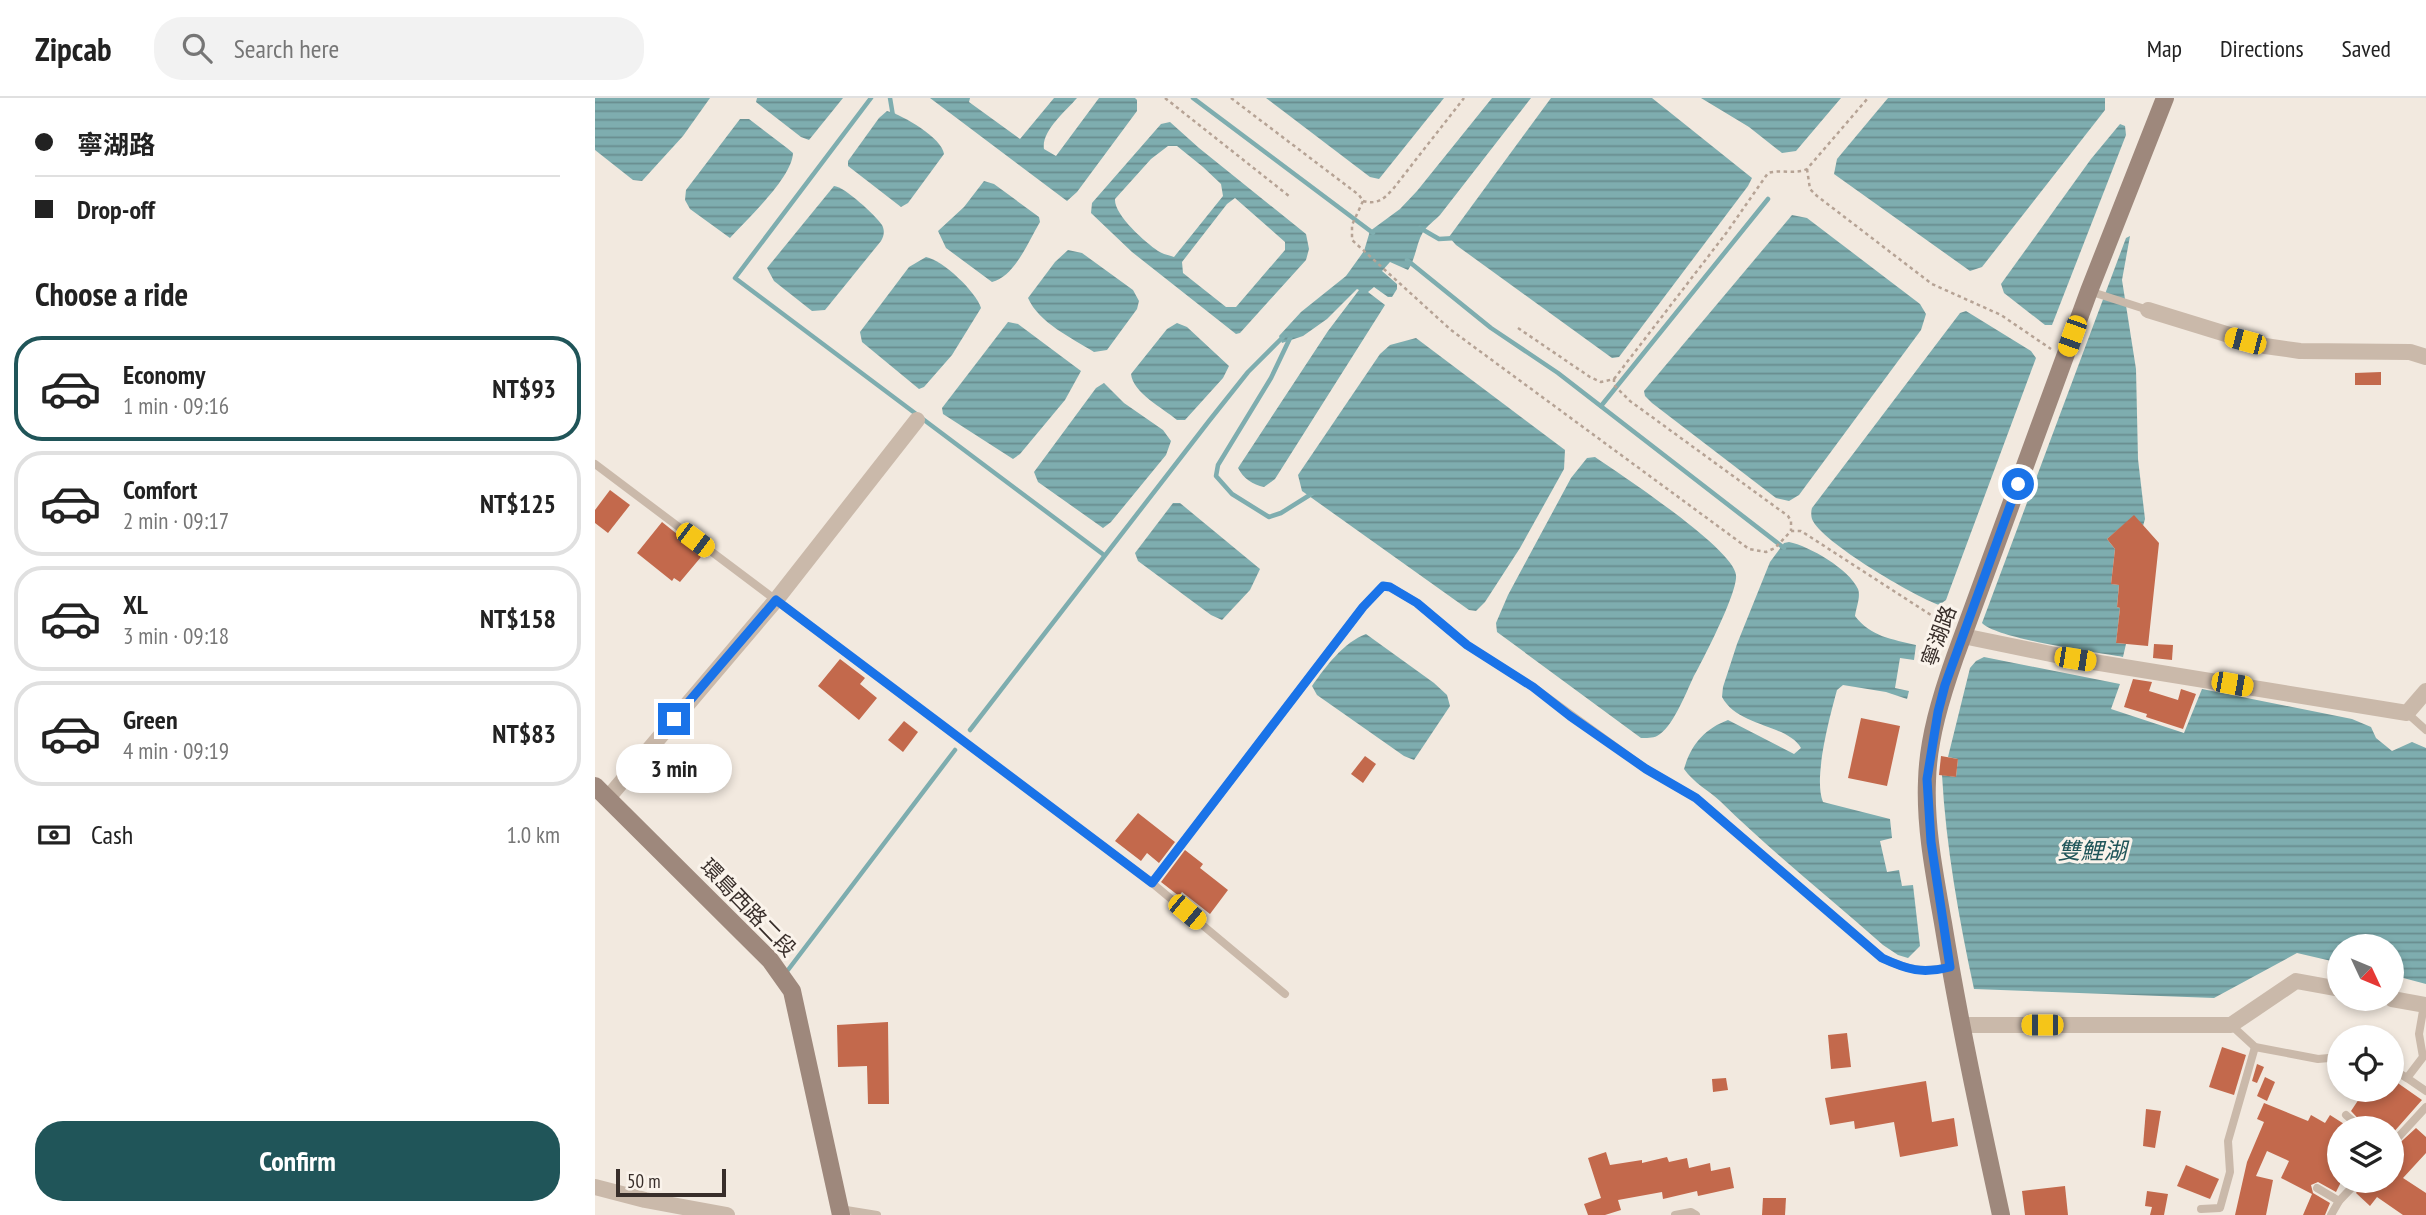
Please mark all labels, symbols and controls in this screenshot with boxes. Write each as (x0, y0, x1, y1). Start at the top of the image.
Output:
search box (154, 17, 644, 80)
text: Zipcab (35, 27, 112, 70)
icon: search (178, 29, 216, 67)
text: Search here (234, 32, 339, 65)
text: Map (2147, 33, 2182, 64)
text: Directions (2220, 33, 2304, 64)
text: Saved (2342, 33, 2391, 64)
text: 寧湖路 (77, 128, 155, 161)
text: Drop-off (77, 193, 155, 226)
text: Choose a ride (35, 273, 188, 315)
car (2055, 313, 2090, 359)
car (2222, 325, 2269, 357)
icon: car (39, 357, 102, 420)
text: Economy (123, 358, 205, 391)
text: NT$93 (492, 372, 556, 405)
text: 1 min · 09:16 (123, 391, 229, 420)
route start (2002, 468, 2034, 500)
icon: car (39, 472, 102, 535)
text: Comfort (123, 473, 197, 506)
text: NT$125 (480, 487, 556, 520)
text: 2 min · 09:17 (123, 506, 229, 535)
car (672, 519, 719, 561)
icon: car (39, 587, 102, 650)
text: XL (123, 588, 148, 621)
text: NT$158 (480, 602, 556, 635)
street label: 寧湖路 (1915, 602, 1962, 670)
text: 3 min · 09:18 (123, 621, 229, 650)
car (2053, 645, 2098, 673)
car (2210, 670, 2255, 698)
icon: car (39, 702, 102, 765)
text: Green (123, 703, 178, 736)
route end (658, 703, 690, 735)
text: NT$83 (492, 717, 556, 750)
text: 4 min · 09:19 (123, 736, 229, 765)
callout: 3 min (616, 744, 732, 792)
text: 3 min (651, 754, 697, 783)
icon: cash (35, 816, 73, 854)
text: Cash (91, 818, 133, 851)
text: 1.0 km (506, 820, 560, 849)
water label: 雙鯉湖 (2058, 836, 2130, 865)
street label: 環島西路二段 (695, 853, 802, 962)
car (1165, 890, 1210, 934)
north arrow (2327, 934, 2405, 1012)
map controls (2327, 934, 2404, 1193)
car (2022, 1015, 2064, 1036)
button: locate (2327, 1025, 2404, 1102)
button: layers (2327, 1116, 2404, 1193)
button: Confirm (35, 1121, 560, 1201)
scale bar (616, 1166, 726, 1198)
text: 50 m (627, 1169, 661, 1193)

